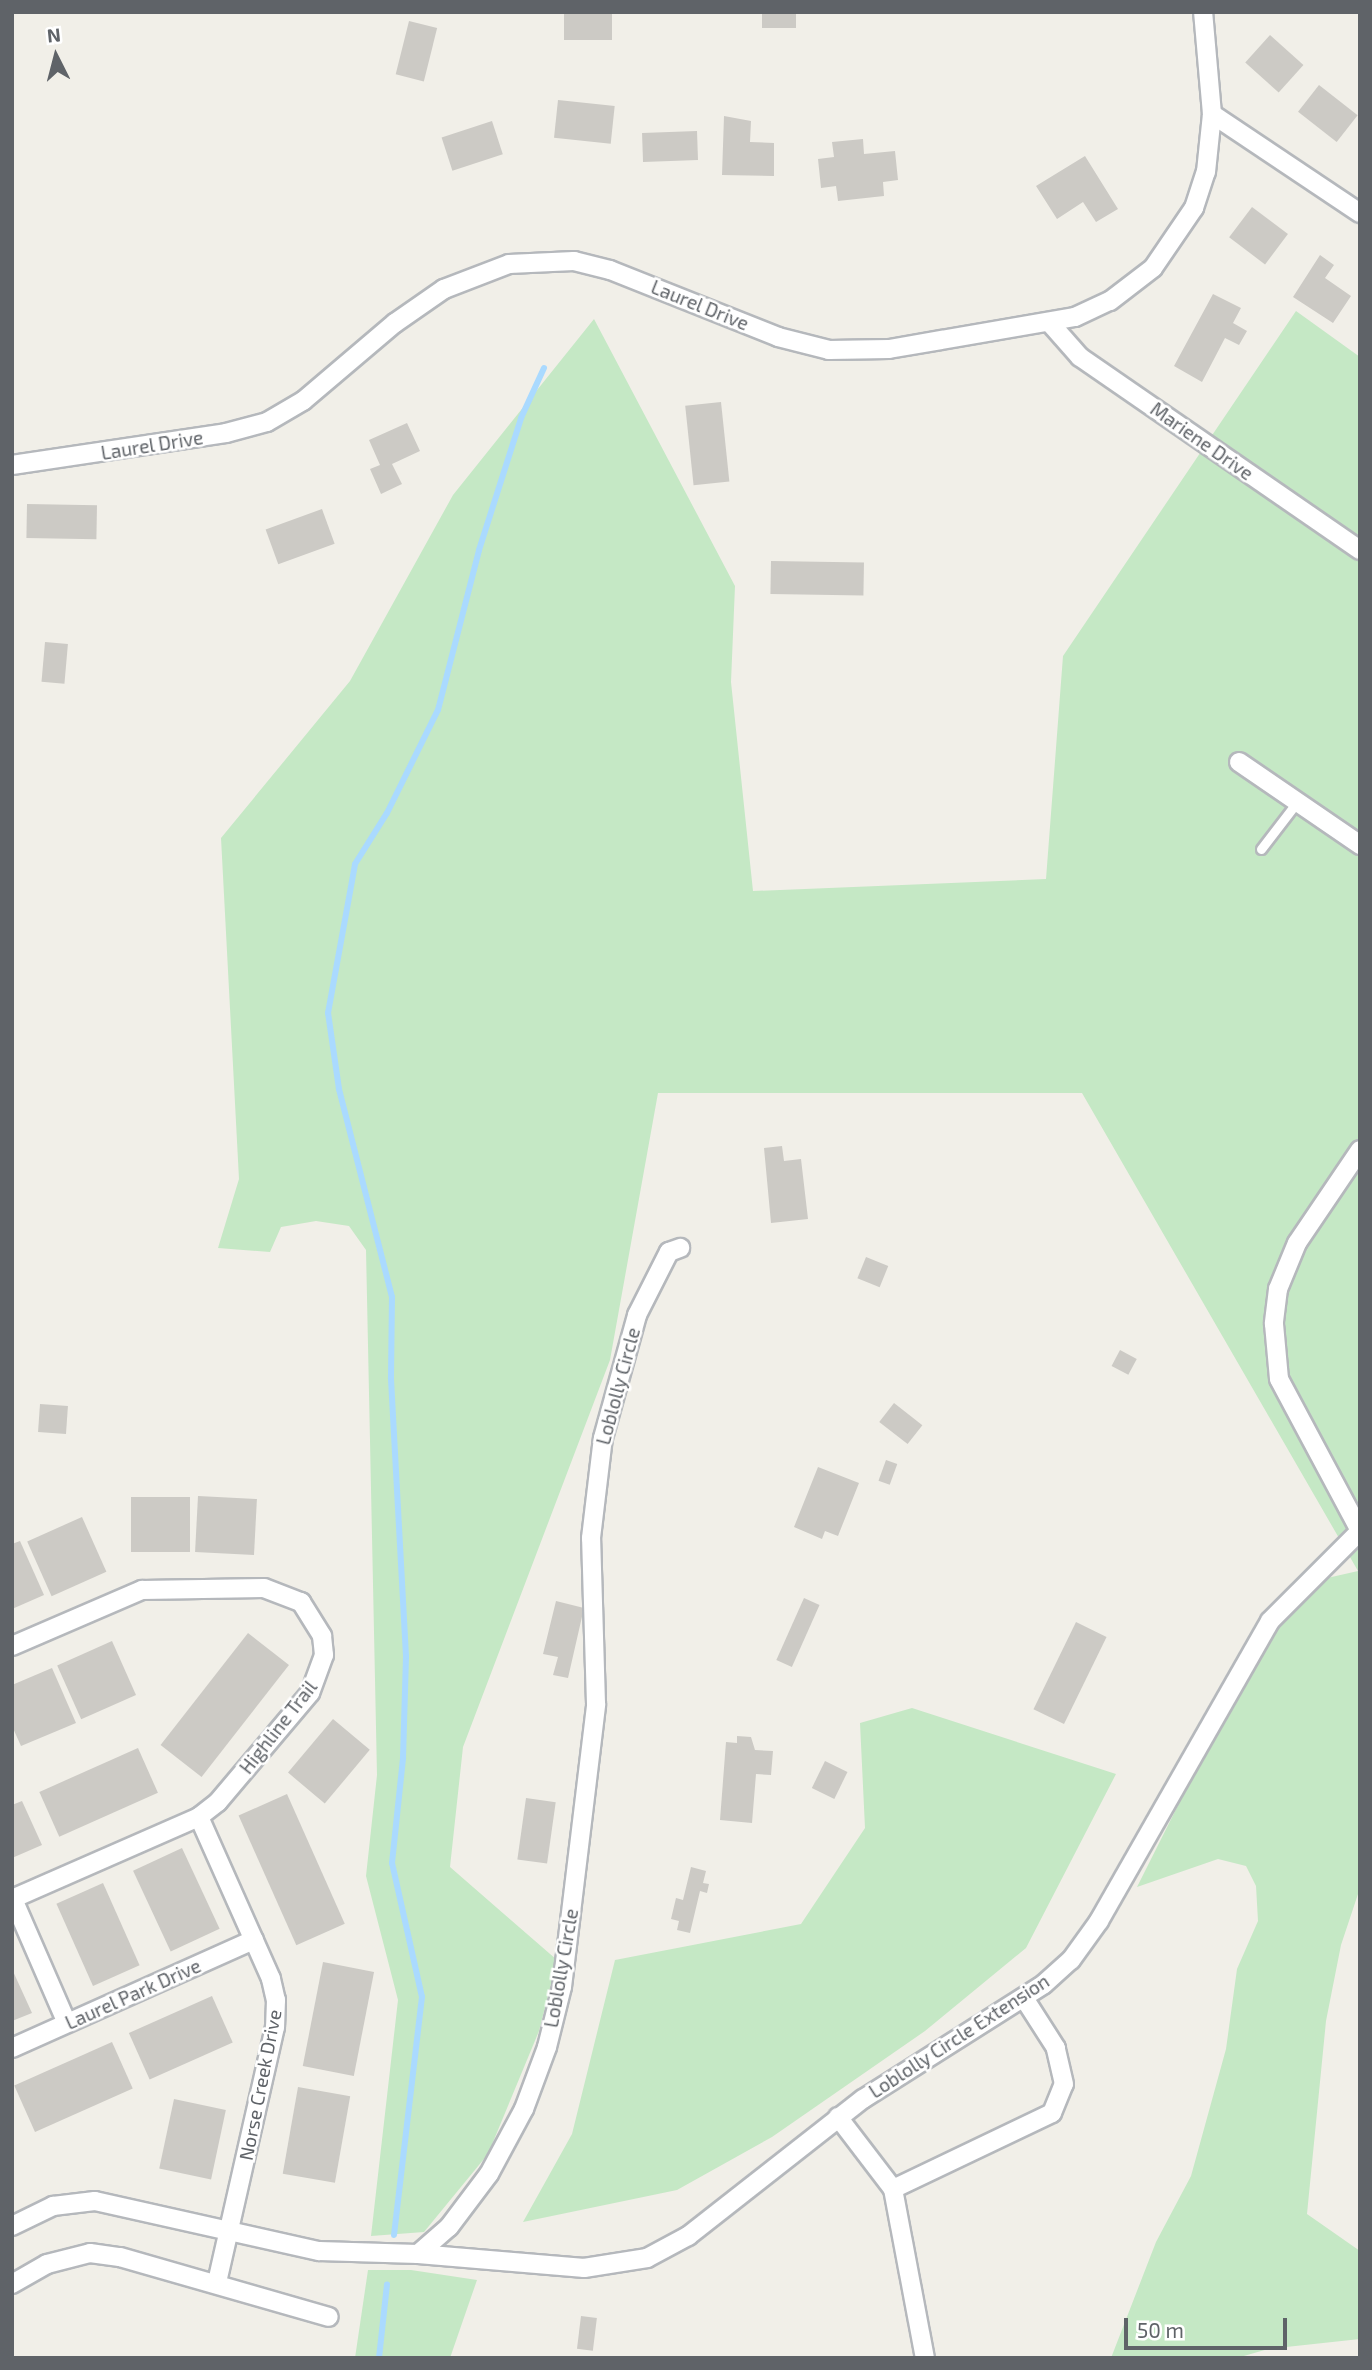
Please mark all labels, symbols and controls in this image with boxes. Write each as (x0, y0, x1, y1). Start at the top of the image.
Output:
north arrow (21, 21, 91, 91)
text: N (46, 22, 62, 47)
street label: Laurel Drive (648, 275, 752, 335)
street label: Mariene Drive (1146, 397, 1258, 485)
street label: Laurel Drive (99, 426, 205, 464)
street label: Loblolly Circle (591, 1325, 645, 1447)
street label: Highline Trail (234, 1676, 322, 1778)
street label: Loblolly Circle (539, 1906, 583, 2030)
street label: Laurel Park Drive (61, 1954, 205, 2034)
street label: Loblolly Circle Extension (864, 1969, 1054, 2103)
street label: Norse Creek Drive (234, 2007, 286, 2163)
scale bar (1127, 2304, 1290, 2348)
text: 50 m (1137, 2317, 1184, 2342)

